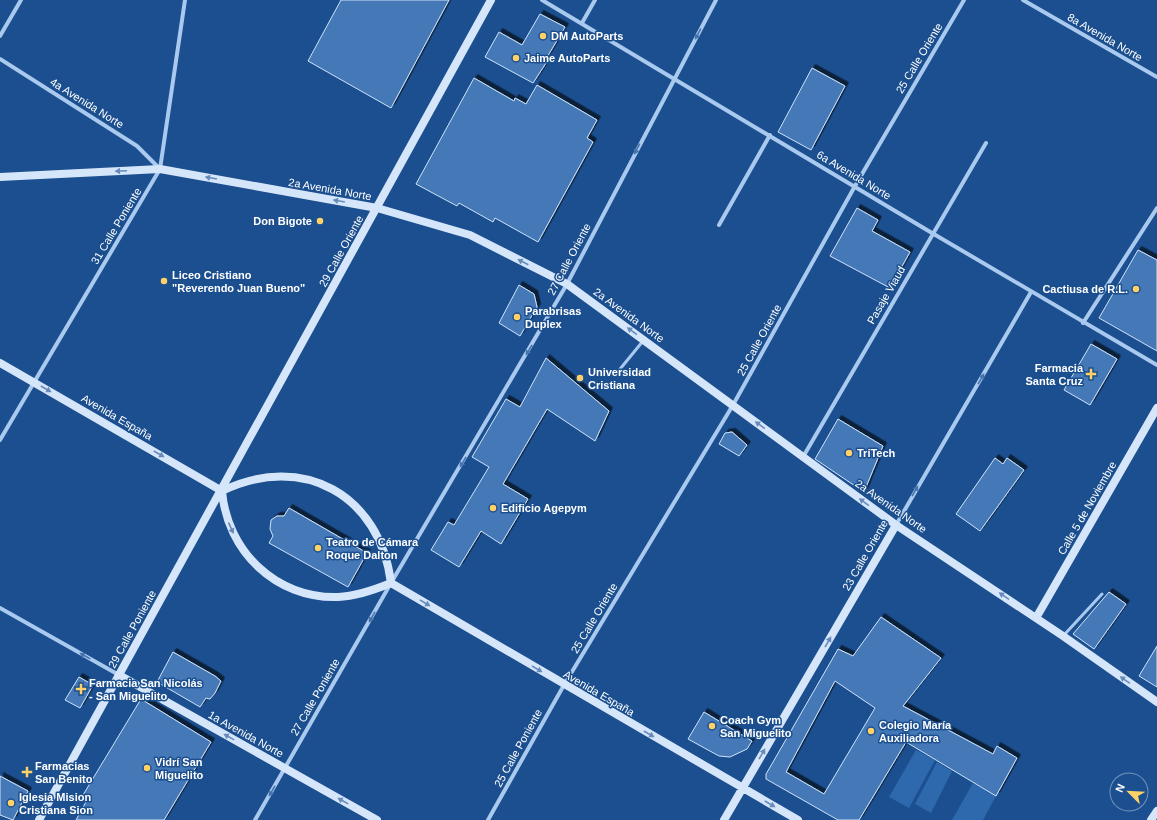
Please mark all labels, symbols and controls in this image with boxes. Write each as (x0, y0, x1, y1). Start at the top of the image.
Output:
street label: 8a Avenida Norte (1066, 11, 1144, 63)
street label: 25 Calle Oriente (893, 21, 945, 95)
one-way arrow (694, 29, 701, 40)
place label: DM AutoParts (551, 30, 623, 42)
marker: DM AutoParts (538, 31, 548, 41)
place label: Jaime AutoParts (524, 52, 610, 64)
marker: Jaime AutoParts (511, 53, 521, 63)
street label: 4a Avenida Norte (48, 76, 126, 130)
one-way arrow (634, 144, 640, 155)
street label: 6a Avenida Norte (815, 148, 893, 202)
one-way arrow (115, 168, 127, 175)
one-way arrow (205, 175, 217, 181)
street label: 2a Avenida Norte (287, 176, 373, 202)
street label: 31 Calle Poniente (88, 186, 144, 266)
one-way arrow (332, 198, 345, 204)
street label: 29 Calle Oriente (316, 213, 366, 289)
place label: Don Bigote (253, 215, 312, 227)
marker: Don Bigote (315, 216, 325, 226)
street label: 27 Calle Oriente (545, 221, 593, 297)
one-way arrow (517, 259, 529, 265)
street label: Pasaje Viaud (865, 264, 907, 326)
place label: Liceo Cristiano "Reverendo Juan Bueno" (172, 269, 305, 294)
marker: Liceo Cristiano "Reverendo Juan Bueno" (159, 276, 169, 286)
place label: Cactiusa de R.L. (1042, 283, 1128, 295)
marker: Cactiusa de R.L. (1131, 284, 1141, 294)
street label: 2a Avenida Norte (591, 285, 667, 345)
street label: 25 Calle Oriente (734, 302, 784, 378)
place label: Parabrisas Duplex (525, 305, 581, 330)
marker: Parabrisas Duplex (512, 312, 522, 322)
one-way arrow (627, 327, 637, 335)
one-way arrow (525, 344, 532, 356)
place label: Farmacia Santa Cruz (1026, 362, 1084, 387)
place label: Universidad Cristiana (588, 366, 651, 391)
marker: Farmacia Santa Cruz (1086, 369, 1096, 379)
marker: Universidad Cristiana (575, 373, 585, 383)
one-way arrow (977, 373, 984, 385)
one-way arrow (40, 385, 52, 392)
street label: Avenida España (79, 392, 155, 443)
one-way arrow (754, 421, 765, 429)
place label: TriTech (857, 447, 896, 459)
marker: TriTech (844, 448, 854, 458)
one-way arrow (153, 450, 165, 457)
one-way arrow (459, 456, 466, 468)
street label: Calle 5 de Noviembre (1055, 459, 1119, 557)
street label: 2a Avenida Norte (853, 477, 929, 535)
one-way arrow (912, 485, 919, 497)
one-way arrow (859, 497, 870, 506)
place label: Edificio Agepym (501, 502, 587, 514)
marker: Edificio Agepym (488, 503, 498, 513)
street label: 23 Calle Oriente (840, 518, 890, 592)
one-way arrow (228, 523, 234, 534)
place label: Teatro de Cámara Roque Dalton (326, 536, 419, 561)
marker: Teatro de Cámara Roque Dalton (313, 543, 323, 553)
street label: 25 Calle Oriente (568, 581, 620, 655)
street label: 29 Calle Poniente (106, 588, 158, 670)
one-way arrow (998, 593, 1009, 600)
one-way arrow (419, 600, 431, 607)
one-way arrow (368, 611, 375, 623)
one-way arrow (824, 636, 831, 648)
one-way arrow (79, 652, 91, 659)
street label: 27 Calle Poniente (288, 656, 342, 738)
one-way arrow (531, 666, 543, 673)
street label: Avenida España (561, 668, 637, 719)
one-way arrow (1120, 676, 1130, 684)
place label: Farmacia San Nicolás - San Miguelito (89, 677, 203, 702)
marker: Farmacia San Nicolás - San Miguelito (76, 684, 86, 694)
street label: 25 Calle Poniente (492, 707, 544, 789)
street label: 1a Avenida Norte (206, 708, 286, 760)
place label: Coach Gym San Miguelito (720, 714, 792, 739)
place label: Colegio María Auxiliadora (879, 719, 952, 744)
marker: Coach Gym San Miguelito (707, 721, 717, 731)
marker: Colegio María Auxiliadora (866, 726, 876, 736)
one-way arrow (643, 731, 655, 738)
one-way arrow (223, 734, 235, 741)
one-way arrow (759, 748, 766, 760)
place label: Vidrí San Miguelito (155, 756, 204, 781)
place label: Farmacias San Benito (35, 760, 93, 785)
marker: Vidrí San Miguelito (142, 763, 152, 773)
marker: Farmacias San Benito (22, 767, 32, 777)
north arrow (1109, 772, 1149, 812)
text: N (1113, 782, 1127, 794)
one-way arrow (268, 785, 275, 797)
place label: Iglesia Mision Cristiana Sion (19, 791, 93, 816)
marker: Iglesia Mision Cristiana Sion (6, 798, 16, 808)
one-way arrow (337, 798, 349, 804)
one-way arrow (764, 800, 776, 807)

